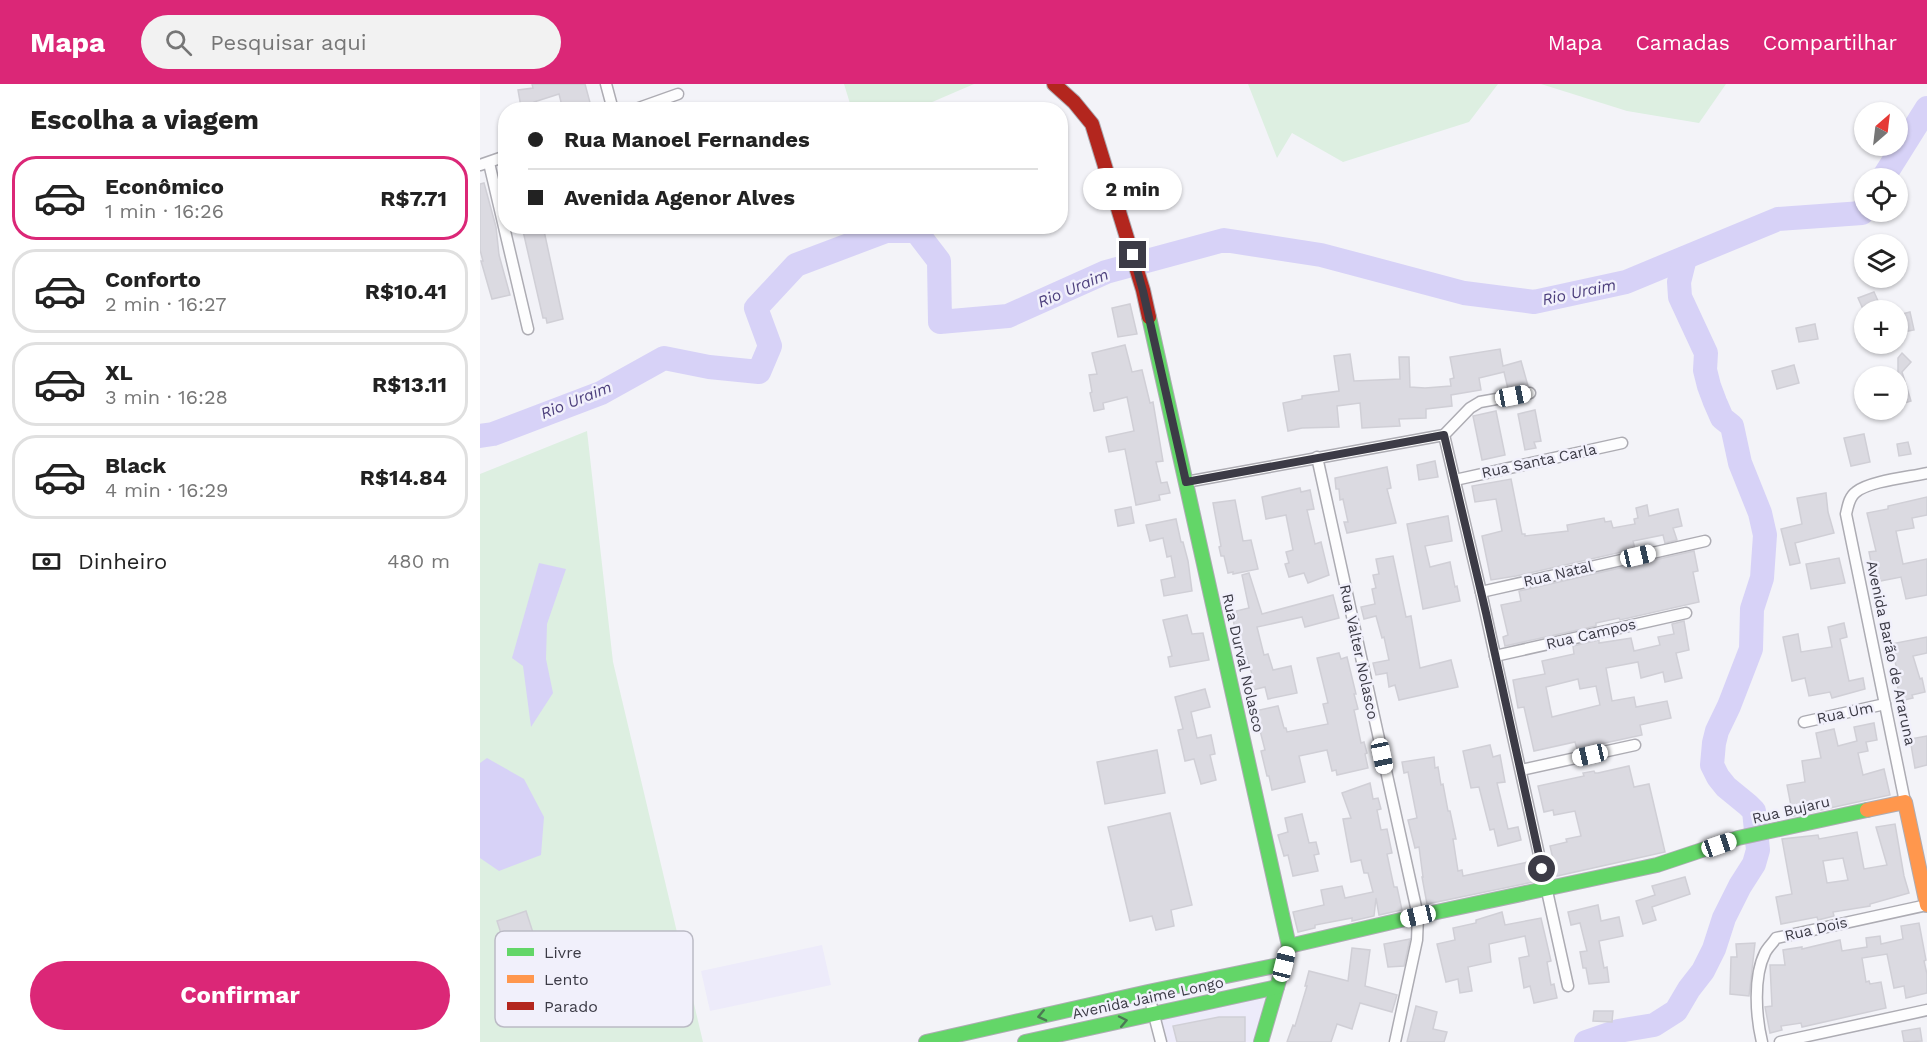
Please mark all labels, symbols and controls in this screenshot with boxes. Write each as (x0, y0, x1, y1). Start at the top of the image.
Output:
search box (141, 15, 561, 69)
text: Mapa (30, 26, 105, 59)
icon: search (162, 26, 195, 59)
text: Pesquisar aqui (210, 30, 367, 55)
text: Mapa (1548, 30, 1602, 55)
text: Camadas (1635, 30, 1730, 55)
text: Compartilhar (1763, 30, 1897, 55)
north arrow (1854, 102, 1908, 156)
map controls (1854, 102, 1908, 420)
text: Escolha a viagem (30, 104, 259, 136)
text: Rua Manoel Fernandes (564, 127, 810, 152)
callout: 2 min (1084, 168, 1182, 210)
button: locate (1854, 168, 1908, 222)
icon: car (33, 171, 87, 225)
text: Econômico (105, 174, 224, 199)
text: 2 min (1105, 177, 1160, 201)
text: Avenida Agenor Alves (564, 185, 795, 210)
text: R$7.71 (380, 186, 447, 211)
text: 1 min · 16:26 (105, 199, 224, 223)
button: layers (1854, 234, 1908, 288)
route end (1119, 241, 1146, 268)
icon: car (33, 264, 87, 318)
water label: Rio Uraim (1035, 265, 1111, 311)
text: Conforto (105, 267, 201, 292)
water label: Rio Uraim (1540, 275, 1618, 309)
text: R$10.41 (365, 279, 447, 304)
text: 2 min · 16:27 (105, 292, 226, 316)
button: + (1854, 300, 1908, 354)
icon: car (33, 357, 87, 411)
text: XL (105, 360, 133, 385)
button: − (1854, 366, 1908, 420)
text: R$13.11 (372, 372, 447, 397)
water label: Rio Uraim (538, 377, 614, 423)
car (1494, 384, 1532, 408)
text: 3 min · 16:28 (105, 385, 228, 409)
street label: Rua Santa Carla (1480, 440, 1599, 482)
icon: car (33, 450, 87, 504)
text: Black (105, 453, 166, 478)
text: R$14.84 (360, 465, 447, 490)
text: 4 min · 16:29 (105, 478, 228, 502)
car (1618, 543, 1658, 569)
icon: cash (30, 545, 63, 578)
text: Dinheiro (78, 549, 167, 574)
text: 480 m (387, 549, 450, 573)
street label: Rua Natal (1521, 557, 1595, 591)
street label: Avenida Barão de Araruna (1863, 559, 1920, 748)
street label: Rua Valter Nolasco (1336, 583, 1382, 721)
street label: Rua Durval Nolasco (1218, 592, 1268, 734)
street label: Rua Campos (1544, 615, 1638, 653)
street label: Rua Um (1815, 698, 1875, 728)
car (1369, 737, 1395, 775)
car (1570, 742, 1610, 768)
street label: Rua Bujaru (1750, 792, 1832, 828)
car (1699, 831, 1739, 859)
route start (1528, 855, 1555, 882)
car (1398, 903, 1438, 929)
street label: Rua Dois (1783, 913, 1849, 945)
legend (495, 931, 693, 1027)
text: Livre (544, 943, 582, 962)
car (1271, 944, 1297, 984)
button: Confirmar (30, 961, 450, 1030)
text: Lento (544, 970, 589, 989)
street label: Avenida Jaime Longo (1071, 973, 1225, 1023)
text: Parado (544, 997, 598, 1016)
one-way arrow (1037, 1009, 1047, 1022)
one-way arrow (1118, 1015, 1128, 1028)

